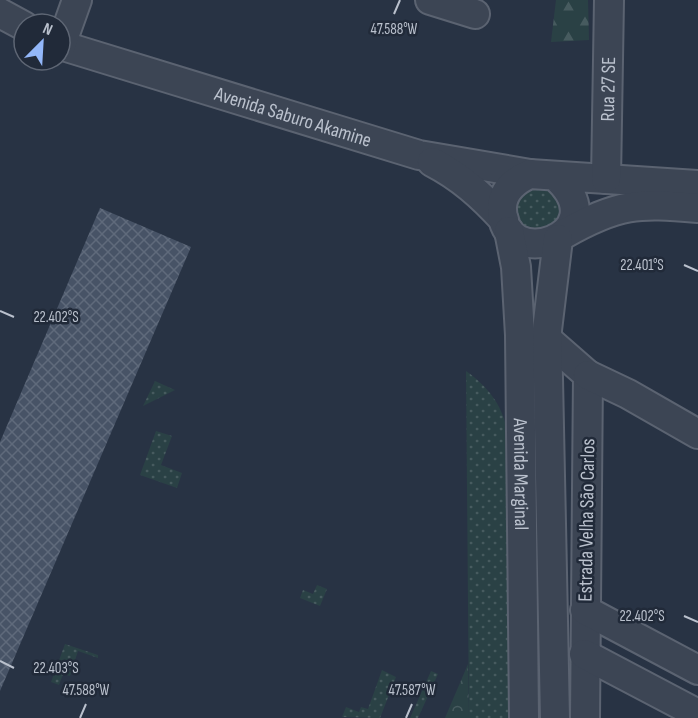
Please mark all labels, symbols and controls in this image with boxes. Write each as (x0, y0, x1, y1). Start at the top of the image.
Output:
north arrow (12, 12, 72, 72)
text: N (40, 19, 55, 40)
text: 47.588°W (371, 20, 418, 39)
street label: Rua 27 SE (596, 56, 621, 122)
street label: Avenida Saburo Akamine (211, 82, 374, 153)
text: 22.401°S (620, 256, 664, 275)
text: 22.402°S (33, 308, 79, 327)
street label: Avenida Marginal (508, 417, 533, 530)
street label: Estrada Velha São Carlos (574, 438, 600, 602)
text: 22.402°S (619, 607, 665, 626)
text: 22.403°S (33, 659, 79, 678)
text: 47.588°W (63, 681, 110, 700)
text: 47.587°W (389, 681, 436, 700)

